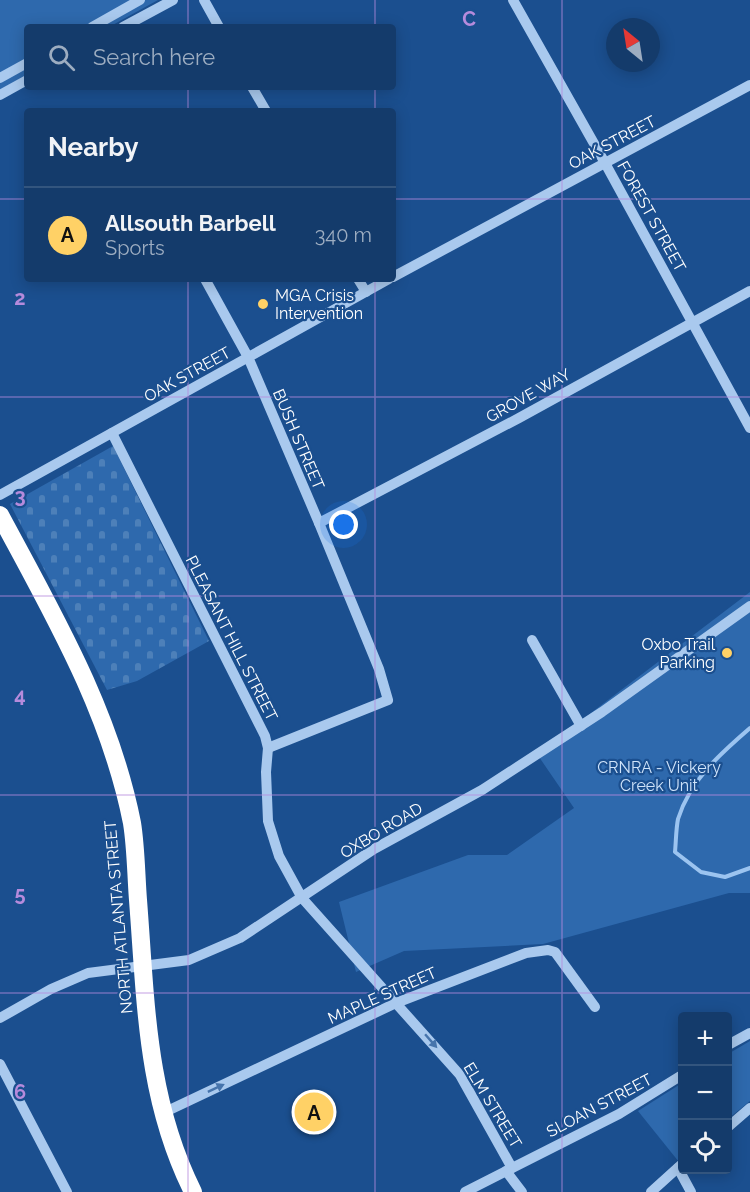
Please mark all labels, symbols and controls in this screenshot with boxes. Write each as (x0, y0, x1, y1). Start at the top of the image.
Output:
text: C (462, 7, 476, 31)
north arrow (606, 18, 660, 72)
search box (24, 24, 396, 90)
icon: search (45, 41, 78, 74)
text: Search here (93, 44, 215, 70)
street label: OAK STREET (566, 111, 659, 173)
text: Nearby (48, 132, 138, 162)
street label: FOREST STREET (613, 158, 690, 275)
text: Allsouth Barbell (105, 210, 276, 236)
text: A (61, 223, 74, 247)
text: 340 m (315, 223, 372, 247)
text: Sports (105, 236, 165, 260)
text: 2 (14, 286, 26, 310)
place label: MGA Crisis Intervention (275, 286, 363, 323)
marker: MGA Crisis Intervention (256, 297, 270, 311)
street label: OAK STREET (141, 343, 234, 406)
street label: GROVE WAY (483, 364, 574, 426)
street label: BUSH STREET (269, 386, 328, 493)
text: 3 (14, 484, 26, 508)
your location (329, 510, 358, 539)
street label: PLEASANT HILL STREET (182, 552, 282, 724)
place label: Oxbo Trail Parking (642, 635, 716, 672)
marker: Oxbo Trail Parking (720, 646, 734, 660)
text: 4 (14, 683, 26, 707)
park label: CRNRA - Vickery Creek Unit (597, 758, 721, 795)
street label: OXBO ROAD (337, 798, 426, 862)
street label: NORTH ATLANTA STREET (101, 819, 136, 1014)
text: 5 (14, 882, 26, 906)
street label: MAPLE STREET (325, 963, 440, 1028)
map controls (678, 1012, 732, 1174)
button: + (678, 1012, 732, 1066)
one-way arrow (424, 1033, 437, 1048)
street label: ELM STREET (460, 1059, 526, 1152)
button: − (678, 1066, 732, 1120)
street label: SLOAN STREET (543, 1070, 655, 1141)
text: 6 (14, 1080, 26, 1104)
one-way arrow (208, 1084, 225, 1093)
pin: A (294, 1090, 334, 1134)
button: locate (678, 1120, 732, 1174)

